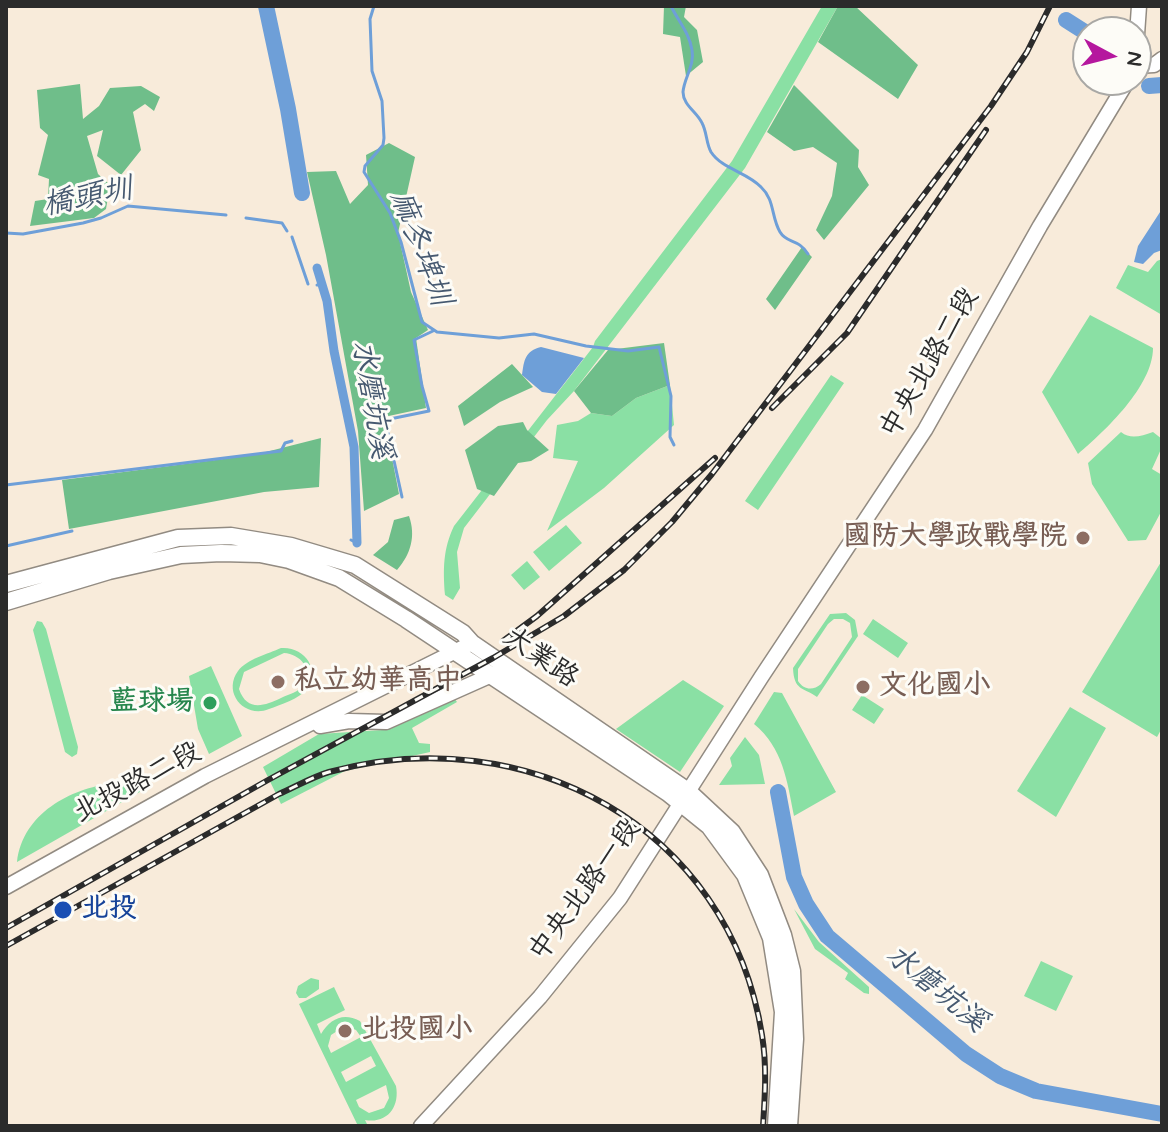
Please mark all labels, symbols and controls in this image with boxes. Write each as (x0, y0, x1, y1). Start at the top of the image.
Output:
north arrow (1072, 16, 1152, 96)
text: N (1119, 50, 1149, 68)
water label: 橋頭圳 (40, 173, 136, 225)
water label: 麻冬埤圳 (381, 187, 457, 311)
street label: 中央北路二段 (874, 283, 988, 445)
water label: 水磨坑溪 (342, 338, 398, 462)
place label: 國防大學政戰學院 (843, 521, 1067, 555)
marker: 國防大學政戰學院 (1074, 529, 1092, 547)
street label: 大業路 (496, 621, 584, 697)
place label: 私立幼華高中 (294, 665, 462, 699)
place label: 文化國小 (879, 670, 991, 704)
marker: 私立幼華高中 (269, 673, 287, 691)
marker: 文化國小 (854, 678, 872, 696)
place label: 藍球場 (110, 686, 194, 720)
marker: 藍球場 (201, 694, 219, 712)
street label: 北投路二段 (68, 736, 208, 832)
street label: 中央北路一段 (523, 813, 649, 969)
place label: 北投 (81, 893, 137, 927)
marker: 北投 (52, 899, 74, 921)
water label: 水磨坑溪 (877, 938, 993, 1042)
place label: 北投國小 (361, 1014, 473, 1048)
marker: 北投國小 (336, 1022, 354, 1040)

